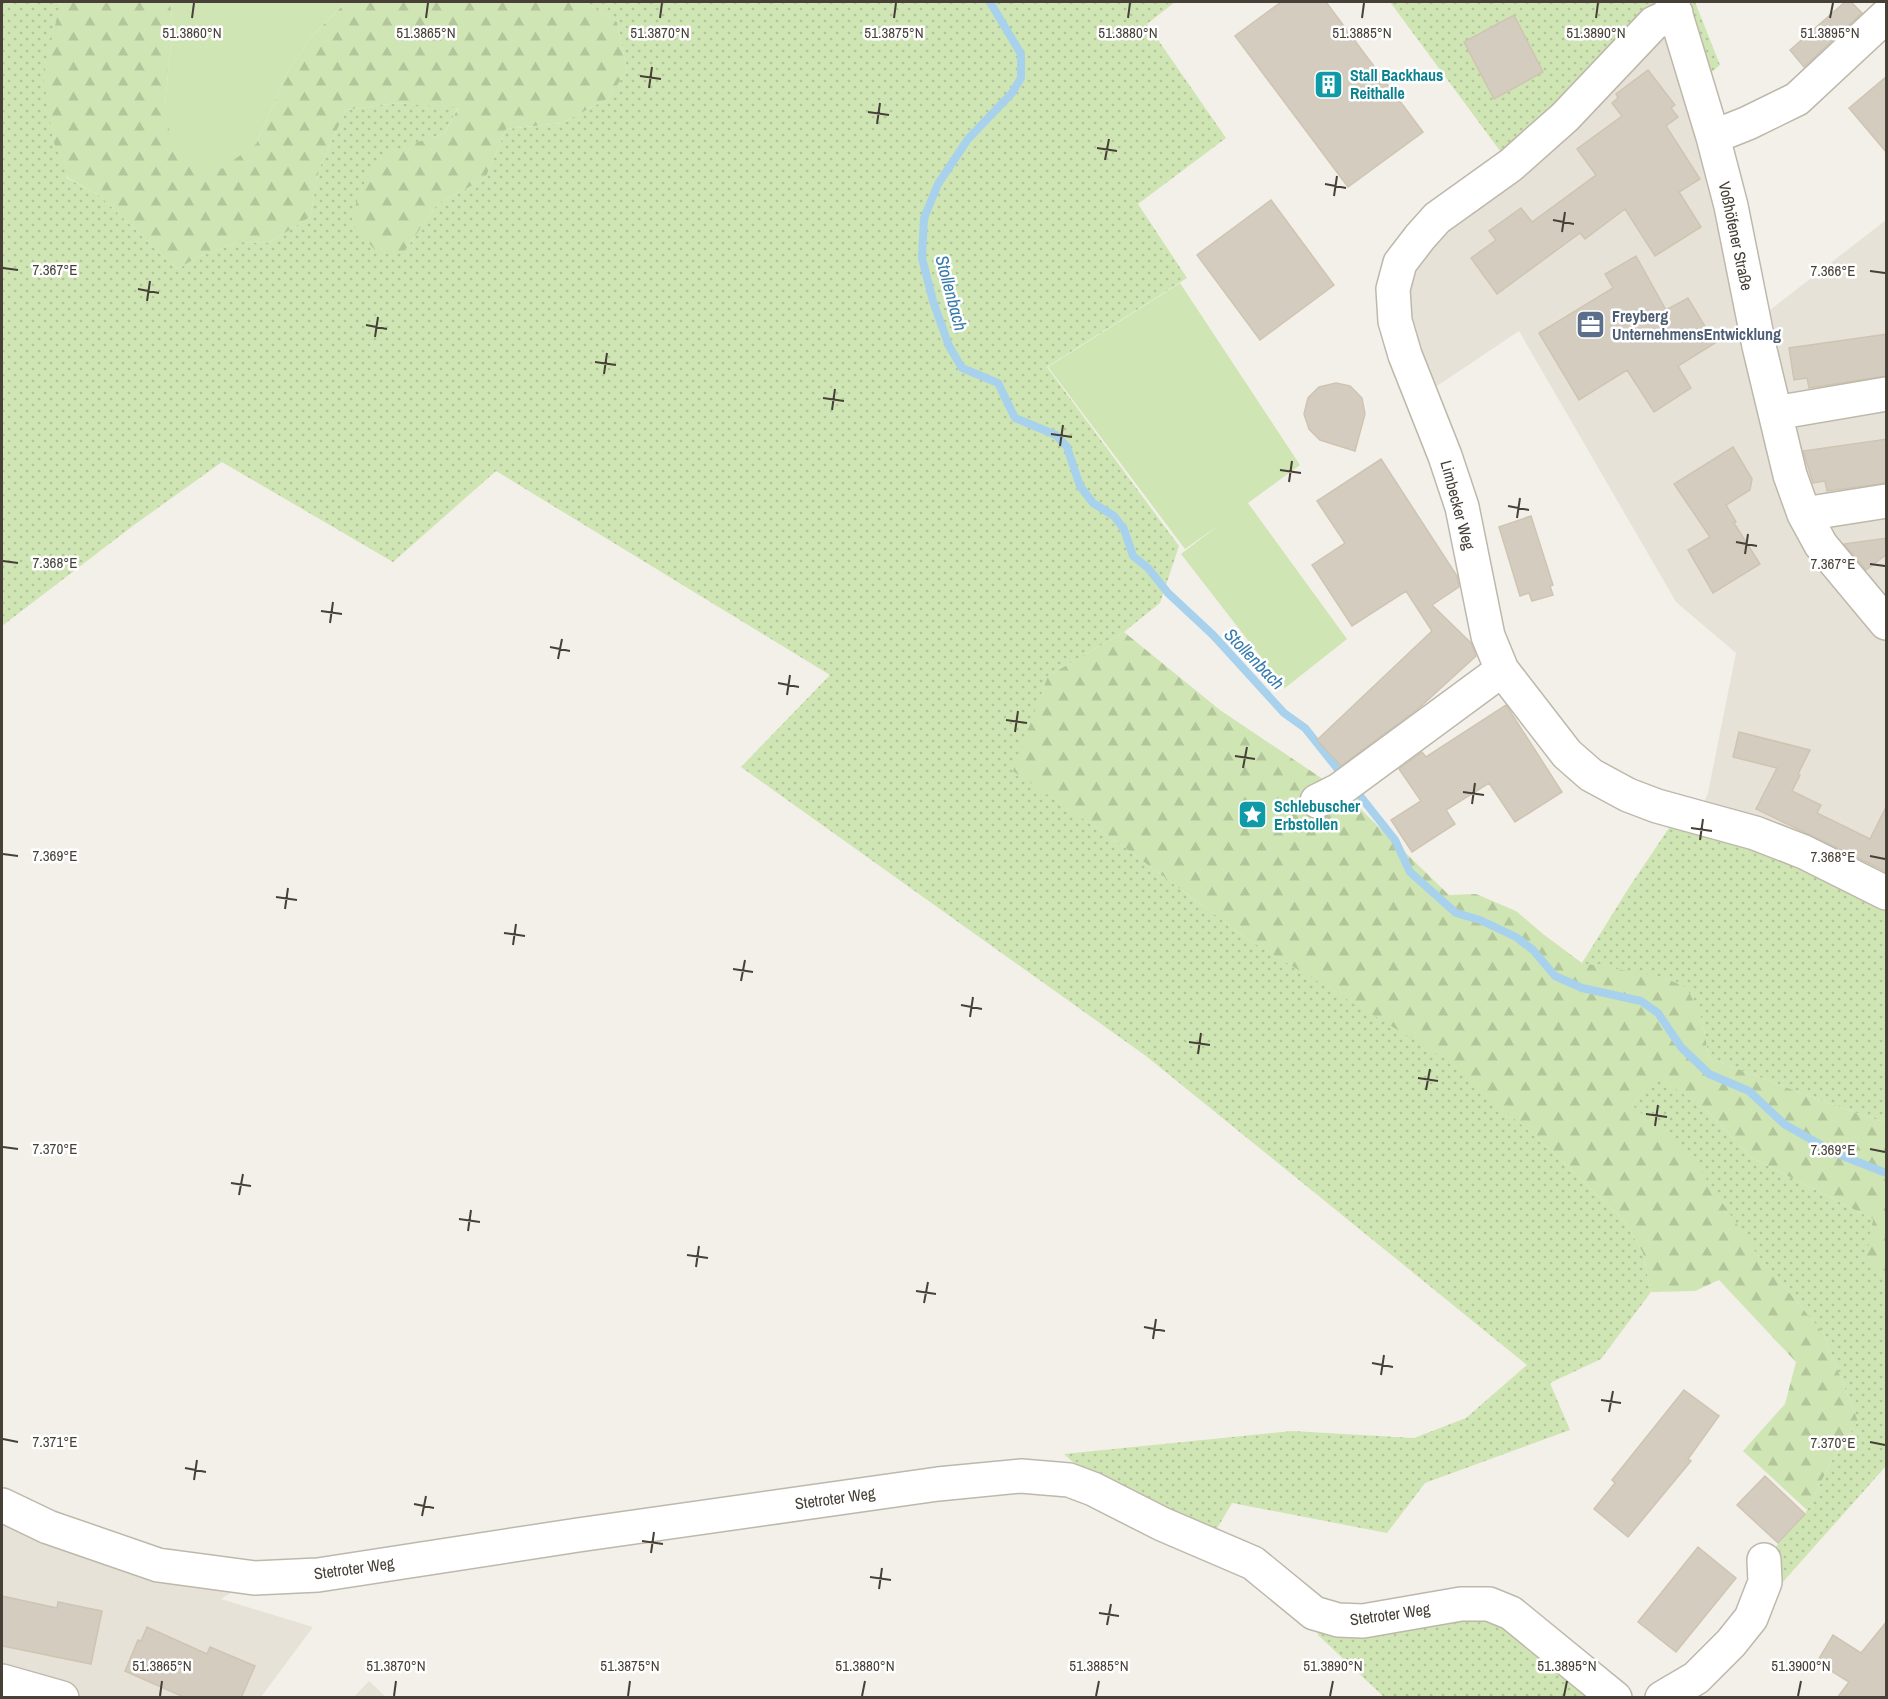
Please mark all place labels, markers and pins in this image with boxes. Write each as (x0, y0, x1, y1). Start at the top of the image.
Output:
place label: Stall Backhaus Reithalle (1350, 64, 1443, 104)
building icon: Stall Backhaus Reithalle (1313, 68, 1345, 100)
place label: Freyberg UnternehmensEntwicklung (1612, 305, 1781, 345)
office icon: Freyberg UnternehmensEntwicklung (1575, 309, 1607, 341)
place label: Schlebuscher Erbstollen (1274, 795, 1361, 835)
place icon: Schlebuscher Erbstollen (1237, 799, 1269, 831)

